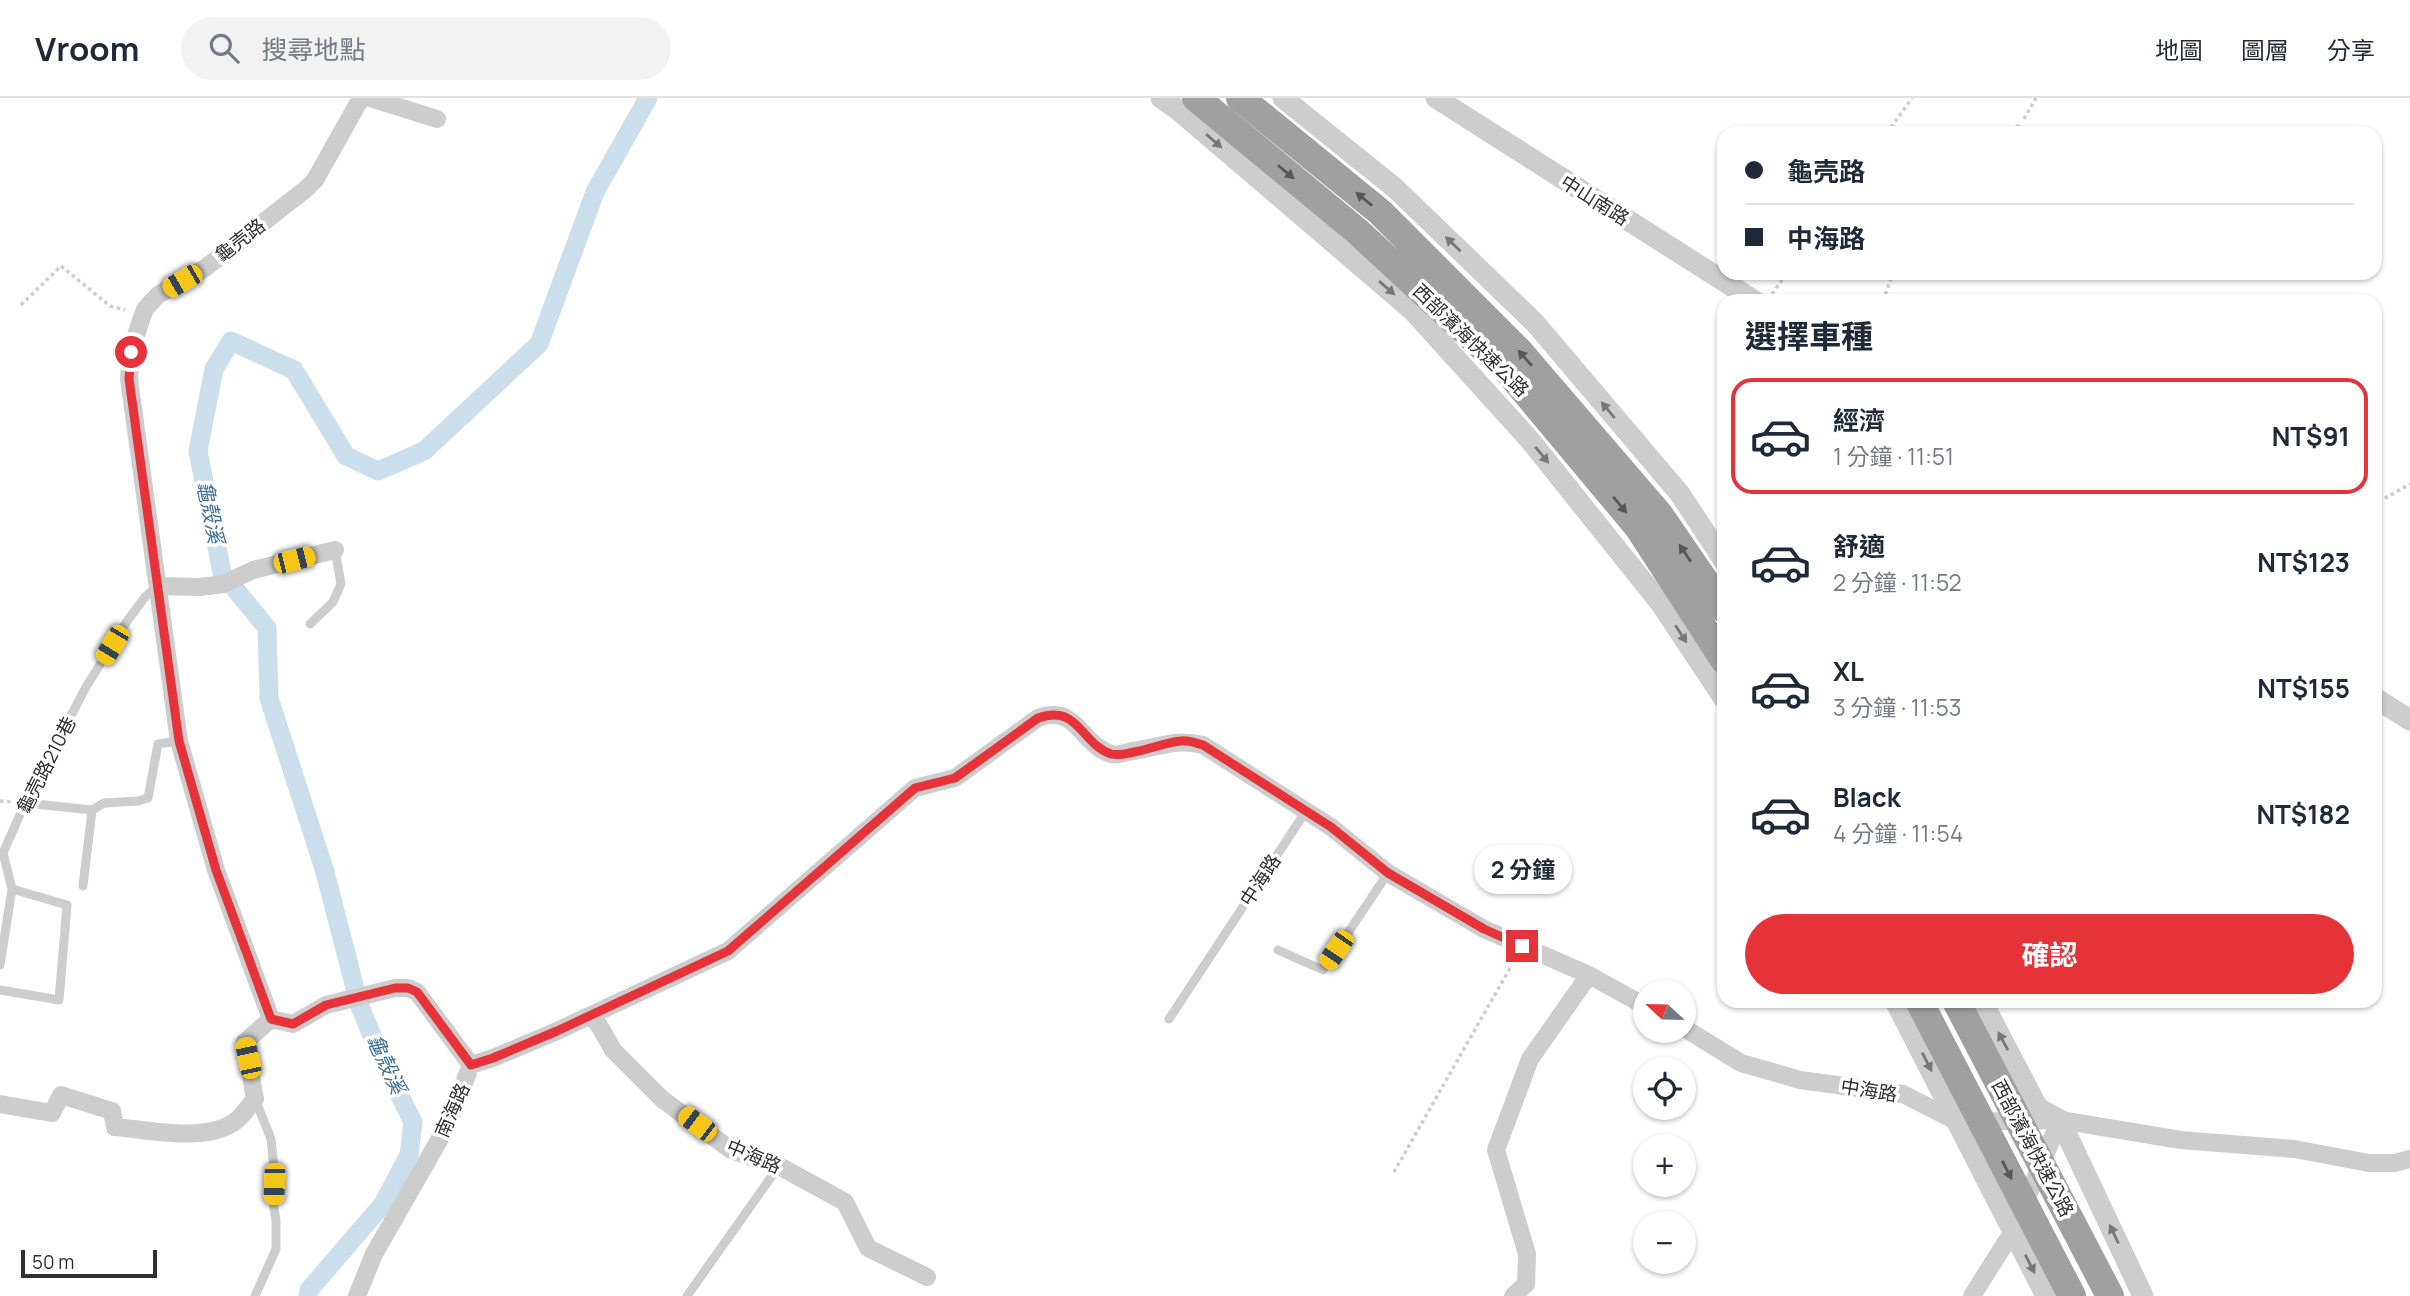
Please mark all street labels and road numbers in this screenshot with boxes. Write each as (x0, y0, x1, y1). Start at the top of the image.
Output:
street label: 中山南路 (1556, 169, 1634, 231)
street label: 龜壳路 (210, 212, 270, 268)
street label: 西部濱海快速公路 (1407, 278, 1535, 402)
street label: 龜壳路210巷 (10, 712, 82, 818)
street label: 中海路 (1234, 849, 1286, 911)
street label: 中海路 (1839, 1073, 1899, 1107)
street label: 西部濱海快速公路 (1986, 1075, 2080, 1221)
street label: 南海路 (429, 1079, 475, 1141)
street label: 中海路 (723, 1133, 785, 1179)

